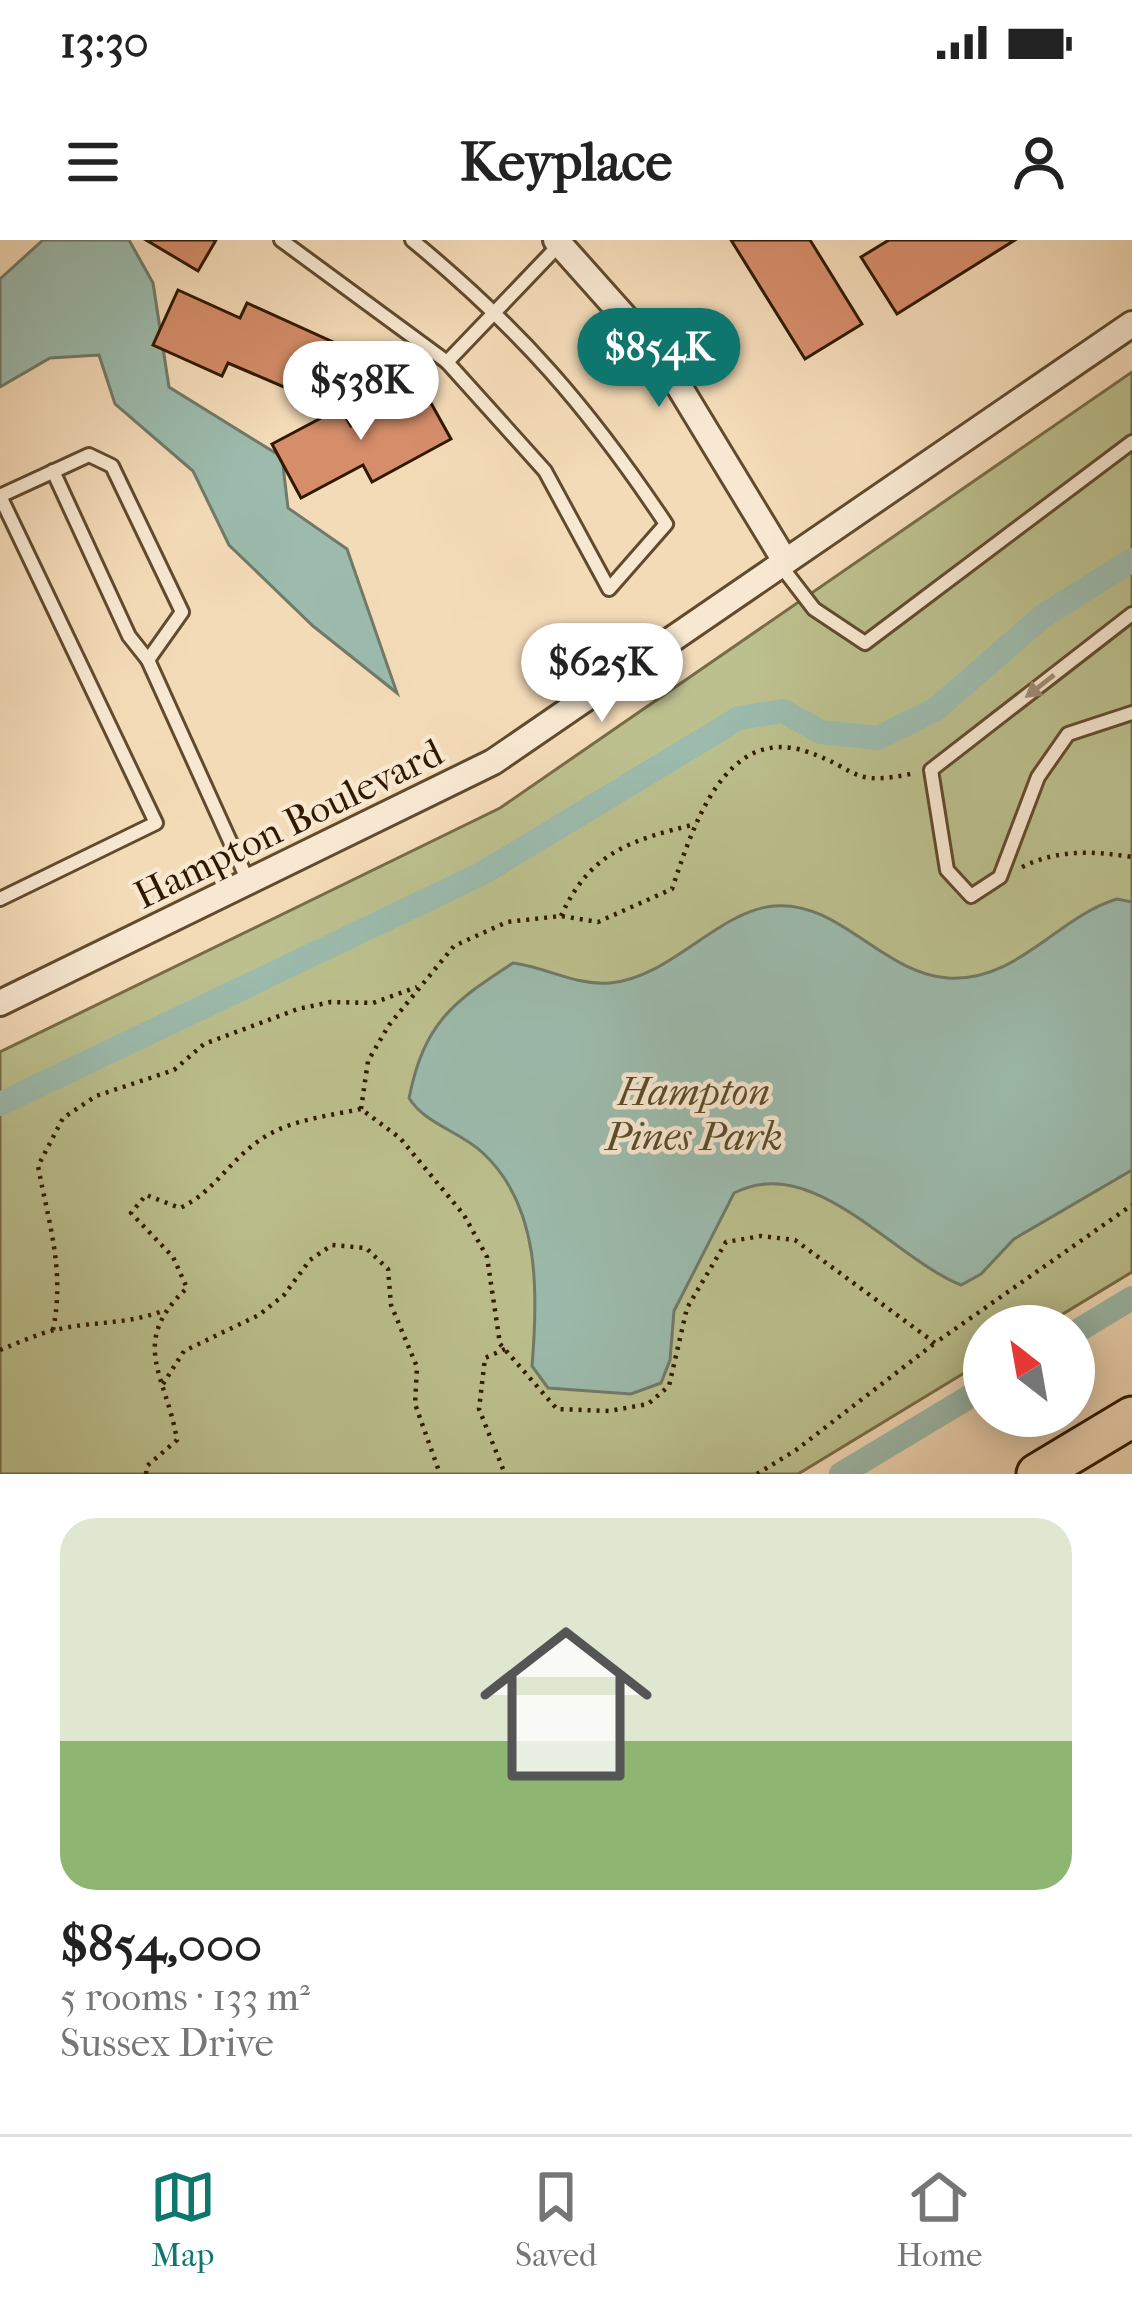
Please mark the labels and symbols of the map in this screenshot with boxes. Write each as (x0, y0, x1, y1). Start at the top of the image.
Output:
pin: $854K (575, 308, 743, 410)
pin: $538K (277, 341, 445, 443)
pin: $625K (518, 623, 686, 725)
one-way arrow (1024, 673, 1055, 698)
street label: Hampton Boulevard (127, 729, 451, 919)
park label: Hampton Pines Park (603, 1069, 783, 1160)
north arrow (963, 1305, 1095, 1437)

